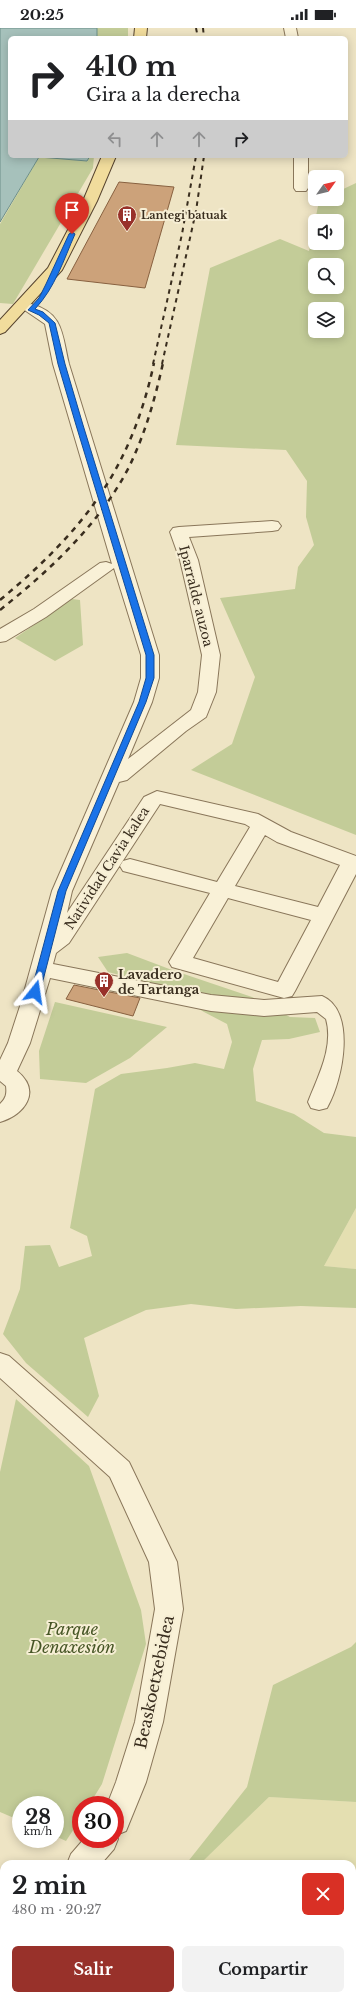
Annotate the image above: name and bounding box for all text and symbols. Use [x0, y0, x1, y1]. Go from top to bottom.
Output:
text: 20:25 [20, 5, 64, 24]
text: 410 m [86, 49, 176, 84]
icon: right [20, 52, 72, 104]
text: Gira a la derecha [86, 84, 240, 106]
icon: left [104, 128, 126, 150]
icon: ahead [146, 128, 168, 150]
icon: ahead [188, 128, 210, 150]
icon: right [230, 128, 252, 150]
north arrow [308, 170, 344, 206]
map controls [308, 170, 344, 338]
pin [55, 193, 89, 234]
icon: arrive [61, 199, 83, 221]
building icon: Lantegi batuak [116, 204, 138, 232]
place label: Lantegi batuak [141, 208, 228, 222]
button: sound [308, 214, 344, 250]
button: search [308, 258, 344, 294]
button: layers [308, 302, 344, 338]
street label: Iparralde auzoa [175, 544, 217, 649]
street label: Natividad Cavia kalea [61, 803, 154, 933]
place label: Lavadero de Tartanga [118, 966, 200, 998]
building icon: Lavadero de Tartanga [93, 970, 115, 998]
position arrow [14, 971, 56, 1013]
street label: Beaskoetxebidea [130, 1613, 178, 1751]
park label: Parque Denaxesión [28, 1619, 115, 1657]
speed limit sign: 30 [72, 1796, 124, 1848]
text: 28 [25, 1805, 51, 1829]
text: km/h [24, 1825, 52, 1838]
text: 2 min [12, 1871, 87, 1900]
button: close [302, 1873, 344, 1915]
text: 480 m · 20:27 [12, 1901, 101, 1918]
button: Salir [12, 1946, 174, 1992]
button: Compartir [182, 1946, 344, 1992]

